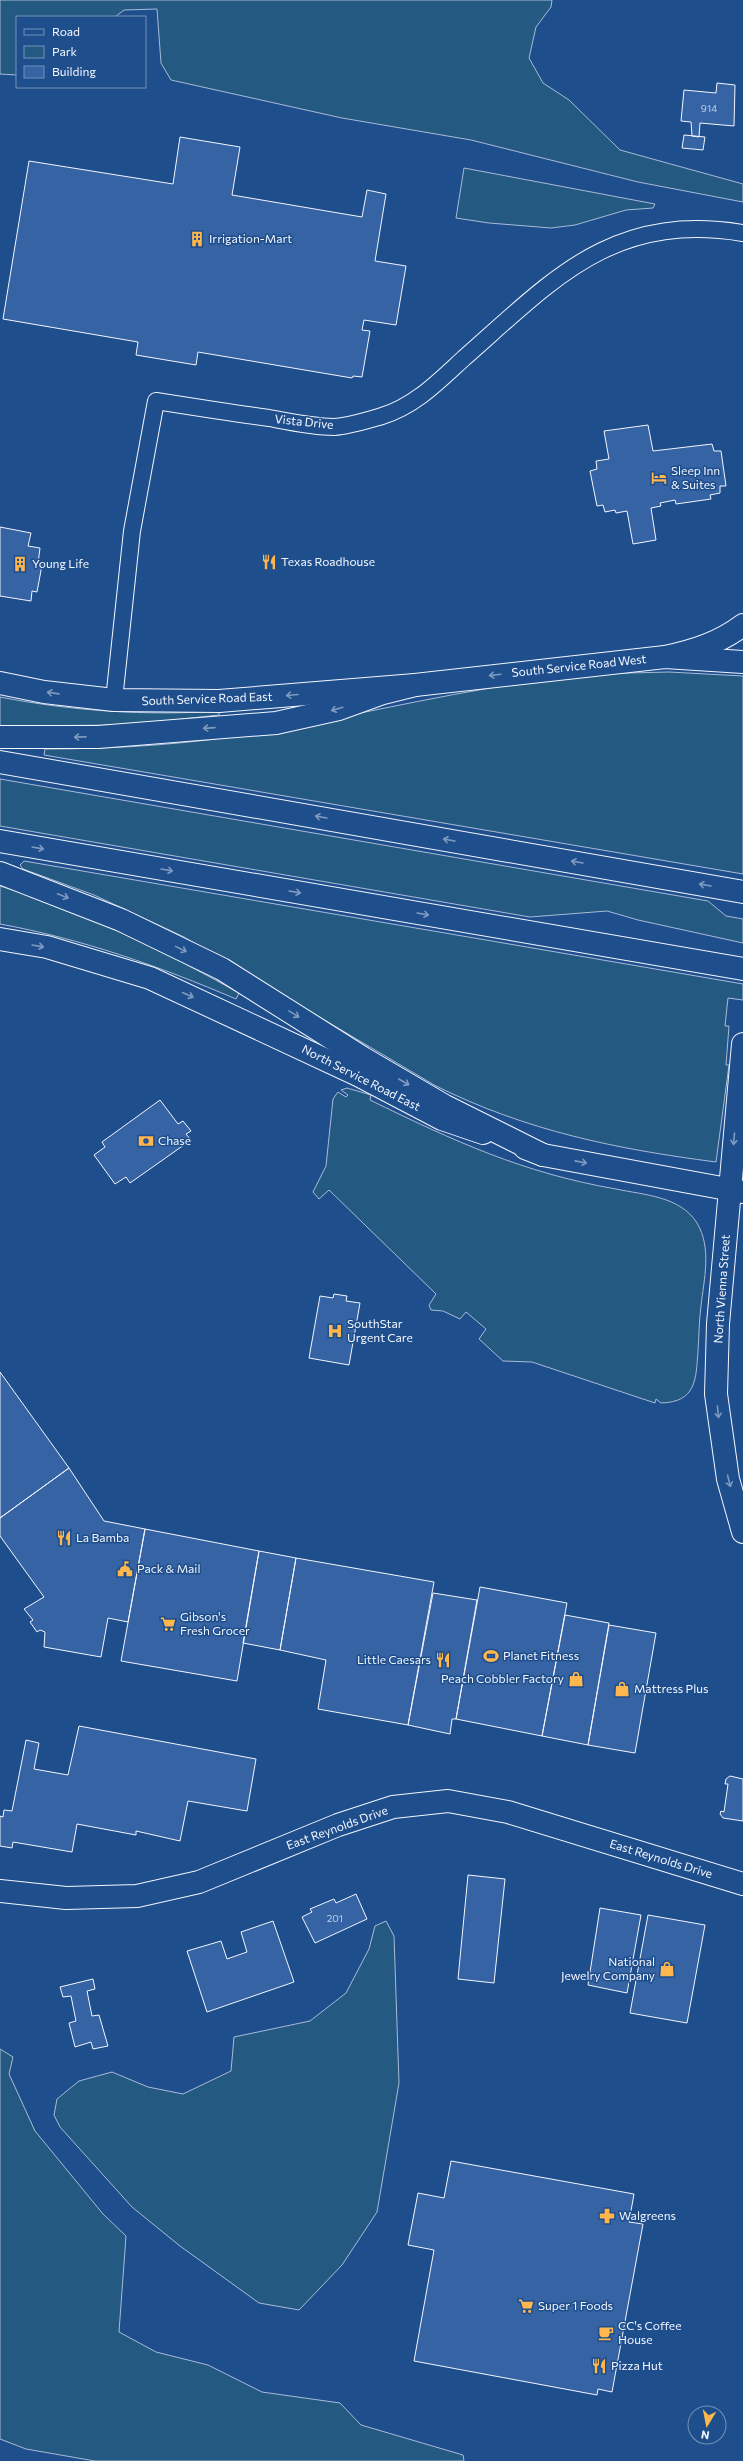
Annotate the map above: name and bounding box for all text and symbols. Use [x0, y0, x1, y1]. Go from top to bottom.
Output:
legend [16, 16, 146, 88]
text: Road [52, 24, 80, 38]
text: Park [52, 44, 78, 58]
text: Building [52, 64, 96, 78]
house number: 914 [701, 102, 717, 114]
building icon: Irrigation-Mart [188, 230, 206, 248]
place label: Irrigation-Mart [209, 231, 292, 245]
street label: Vista Drive [274, 411, 334, 431]
place label: Sleep Inn & Suites [671, 463, 720, 491]
hotel icon: Sleep Inn & Suites [650, 469, 668, 487]
restaurant icon: Texas Roadhouse [260, 553, 278, 571]
place label: Texas Roadhouse [281, 554, 375, 568]
building icon: Young Life [11, 555, 29, 573]
place label: Young Life [32, 556, 89, 570]
street label: South Service Road West [511, 651, 647, 679]
one-way arrow [489, 672, 502, 679]
one-way arrow [47, 689, 60, 697]
street label: South Service Road East [141, 689, 273, 707]
one-way arrow [286, 691, 299, 698]
one-way arrow [331, 706, 344, 713]
one-way arrow [203, 724, 216, 731]
one-way arrow [74, 733, 87, 741]
one-way arrow [314, 813, 327, 821]
one-way arrow [443, 835, 456, 843]
one-way arrow [32, 844, 45, 852]
one-way arrow [571, 857, 584, 865]
one-way arrow [160, 866, 173, 874]
one-way arrow [699, 881, 712, 889]
one-way arrow [288, 888, 301, 896]
one-way arrow [56, 893, 68, 901]
one-way arrow [416, 910, 429, 918]
one-way arrow [32, 942, 45, 950]
one-way arrow [175, 946, 187, 953]
one-way arrow [182, 991, 194, 999]
one-way arrow [288, 1011, 300, 1019]
street label: North Service Road East [300, 1041, 423, 1113]
one-way arrow [398, 1079, 410, 1087]
bank icon: Chase [137, 1132, 155, 1150]
one-way arrow [731, 1132, 738, 1145]
place label: Chase [158, 1133, 191, 1147]
one-way arrow [575, 1158, 588, 1166]
street label: North Vienna Street [710, 1234, 732, 1344]
place label: SouthStar Urgent Care [347, 1316, 413, 1344]
hospital icon: SouthStar Urgent Care [326, 1322, 344, 1340]
one-way arrow [714, 1405, 721, 1418]
one-way arrow [725, 1475, 733, 1488]
restaurant icon: La Bamba [55, 1529, 73, 1547]
place label: La Bamba [76, 1530, 129, 1544]
public building icon: Pack & Mail [116, 1560, 134, 1578]
place label: Pack & Mail [137, 1561, 200, 1575]
place label: Gibson's Fresh Grocer [180, 1609, 250, 1637]
supermarket icon: Gibson's Fresh Grocer [159, 1615, 177, 1633]
sports icon: Planet Fitness [482, 1647, 500, 1665]
place label: Planet Fitness [503, 1648, 579, 1662]
restaurant icon: Little Caesars [434, 1651, 452, 1669]
place label: Little Caesars [357, 1652, 431, 1666]
shop icon: Peach Cobbler Factory [567, 1670, 585, 1688]
place label: Peach Cobbler Factory [441, 1671, 564, 1685]
shop icon: Mattress Plus [613, 1680, 631, 1698]
place label: Mattress Plus [634, 1681, 708, 1695]
street label: East Reynolds Drive [284, 1802, 389, 1852]
street label: East Reynolds Drive [608, 1836, 714, 1880]
house number: 201 [327, 1912, 343, 1924]
place label: National Jewelry Company [561, 1954, 655, 1983]
shop icon: National Jewelry Company [658, 1960, 676, 1978]
pharmacy icon: Walgreens [598, 2207, 616, 2225]
place label: Walgreens [619, 2208, 676, 2222]
supermarket icon: Super 1 Foods [517, 2297, 535, 2315]
place label: Super 1 Foods [538, 2298, 613, 2312]
place label: CC's Coffee House [618, 2318, 682, 2346]
cafe icon: CC's Coffee House [597, 2324, 615, 2342]
restaurant icon: Pizza Hut [590, 2357, 608, 2375]
place label: Pizza Hut [611, 2358, 663, 2372]
north arrow [687, 2405, 727, 2445]
text: N [700, 2428, 710, 2442]

